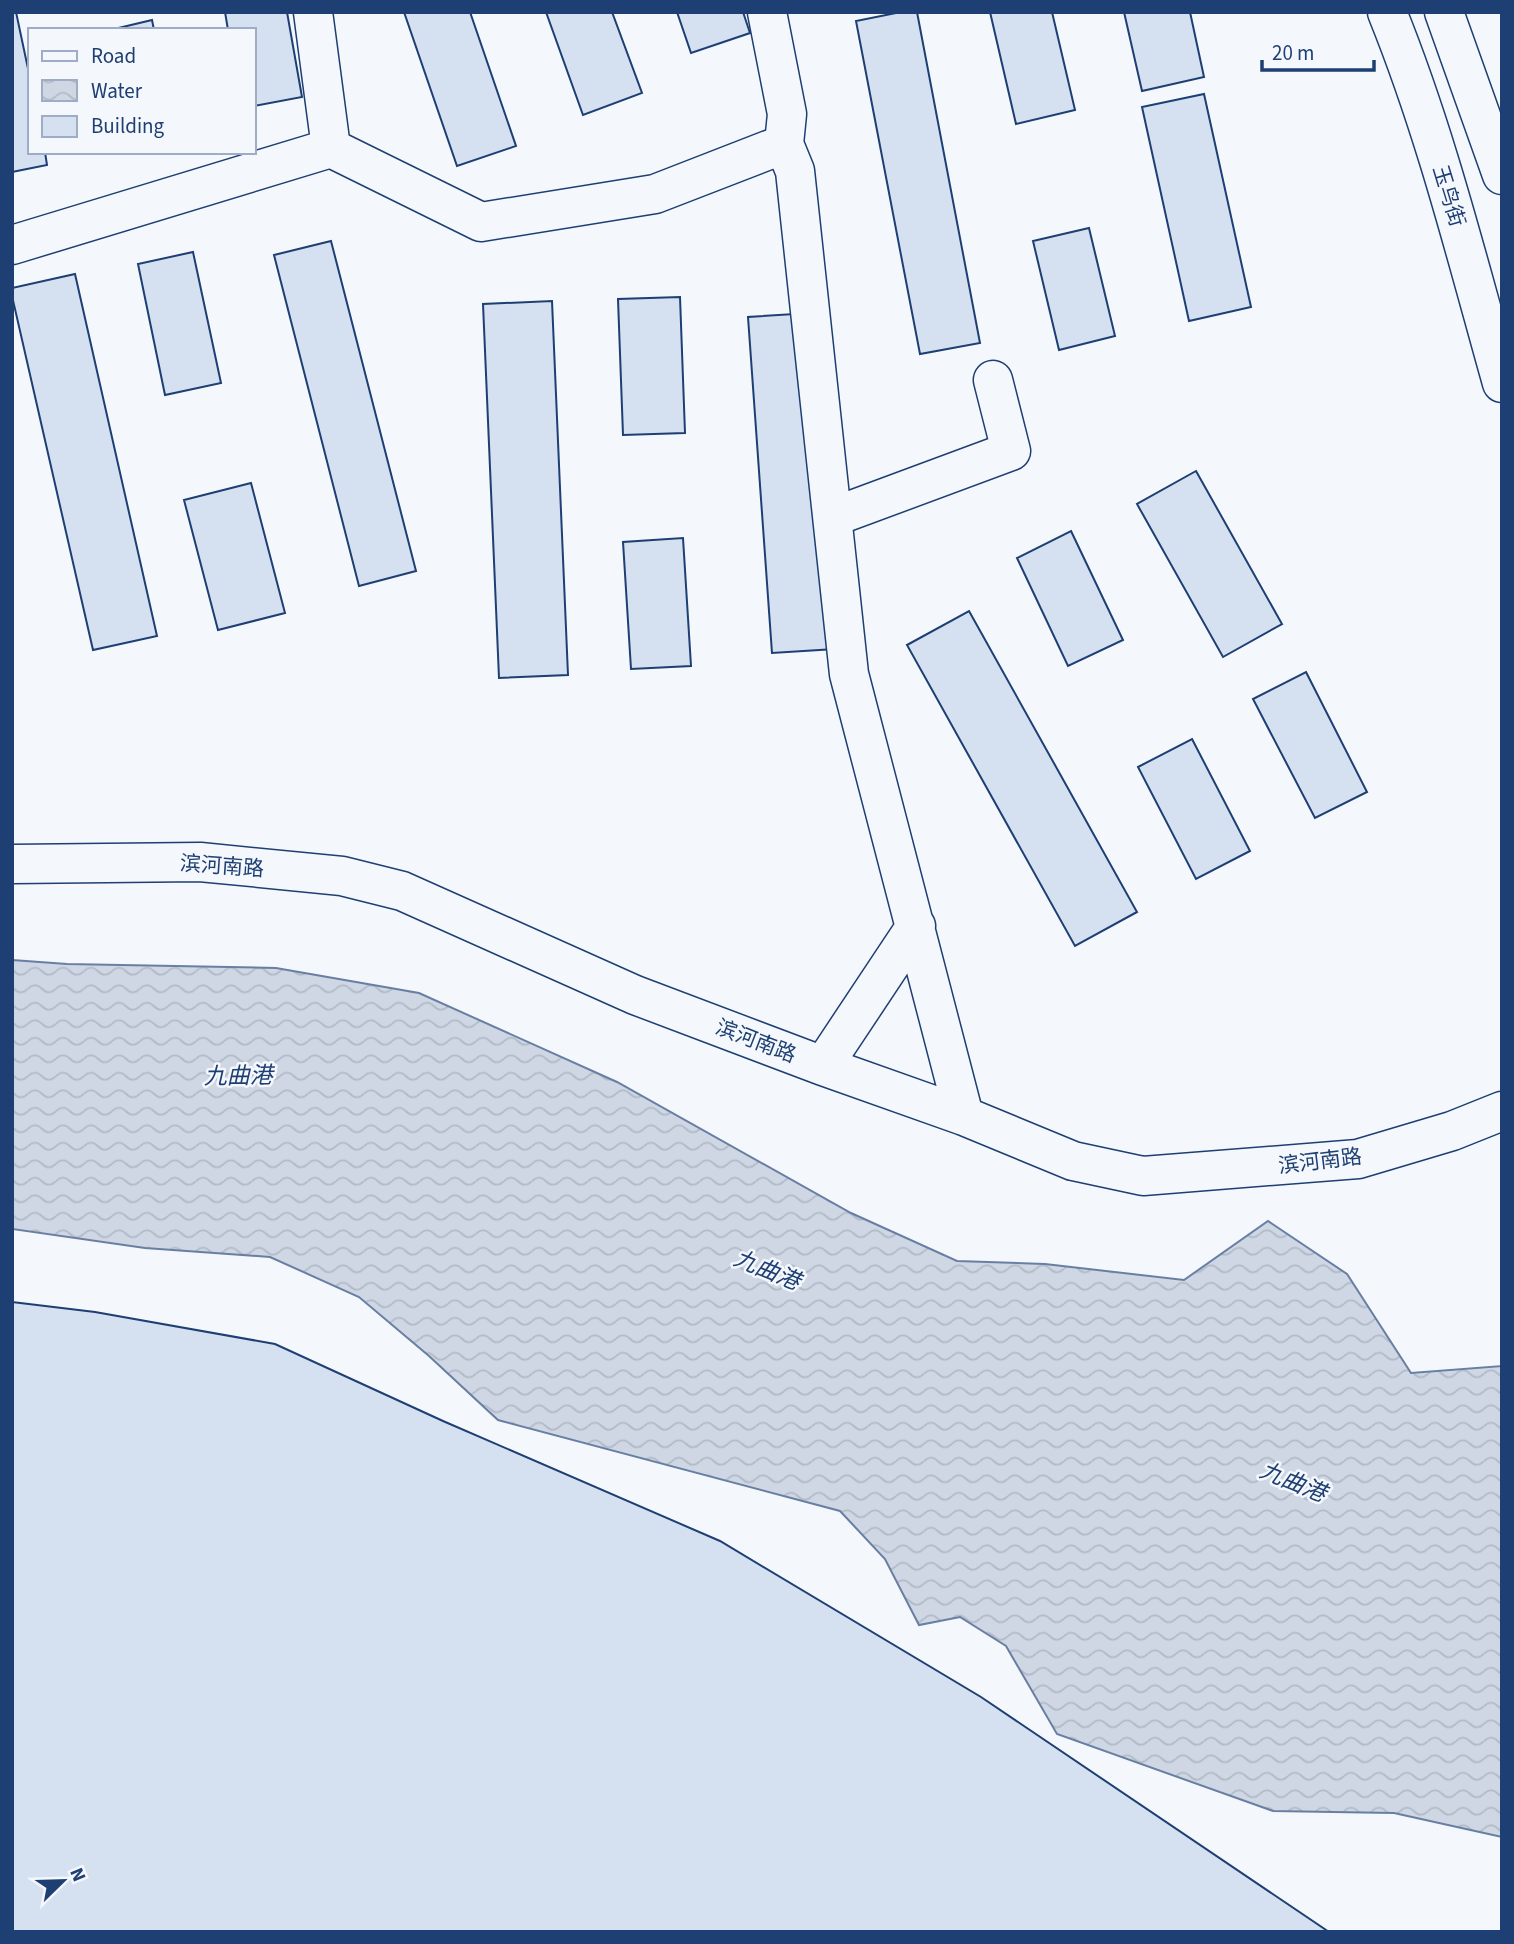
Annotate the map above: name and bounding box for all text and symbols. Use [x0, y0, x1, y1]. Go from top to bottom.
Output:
legend [28, 28, 256, 154]
scale bar [1262, 28, 1374, 72]
text: 20 m [1272, 38, 1314, 68]
text: Road [91, 41, 136, 71]
text: Water [91, 76, 143, 106]
text: Building [91, 111, 165, 141]
street label: 玉鸟街 [1425, 161, 1473, 231]
street label: 滨河南路 [179, 848, 265, 884]
street label: 滨河南路 [711, 1012, 801, 1070]
water label: 九曲港 [203, 1059, 276, 1093]
street label: 滨河南路 [1276, 1141, 1364, 1181]
water label: 九曲港 [729, 1242, 808, 1299]
water label: 九曲港 [1255, 1454, 1334, 1511]
north arrow [28, 1846, 98, 1916]
text: N [62, 1864, 92, 1886]

